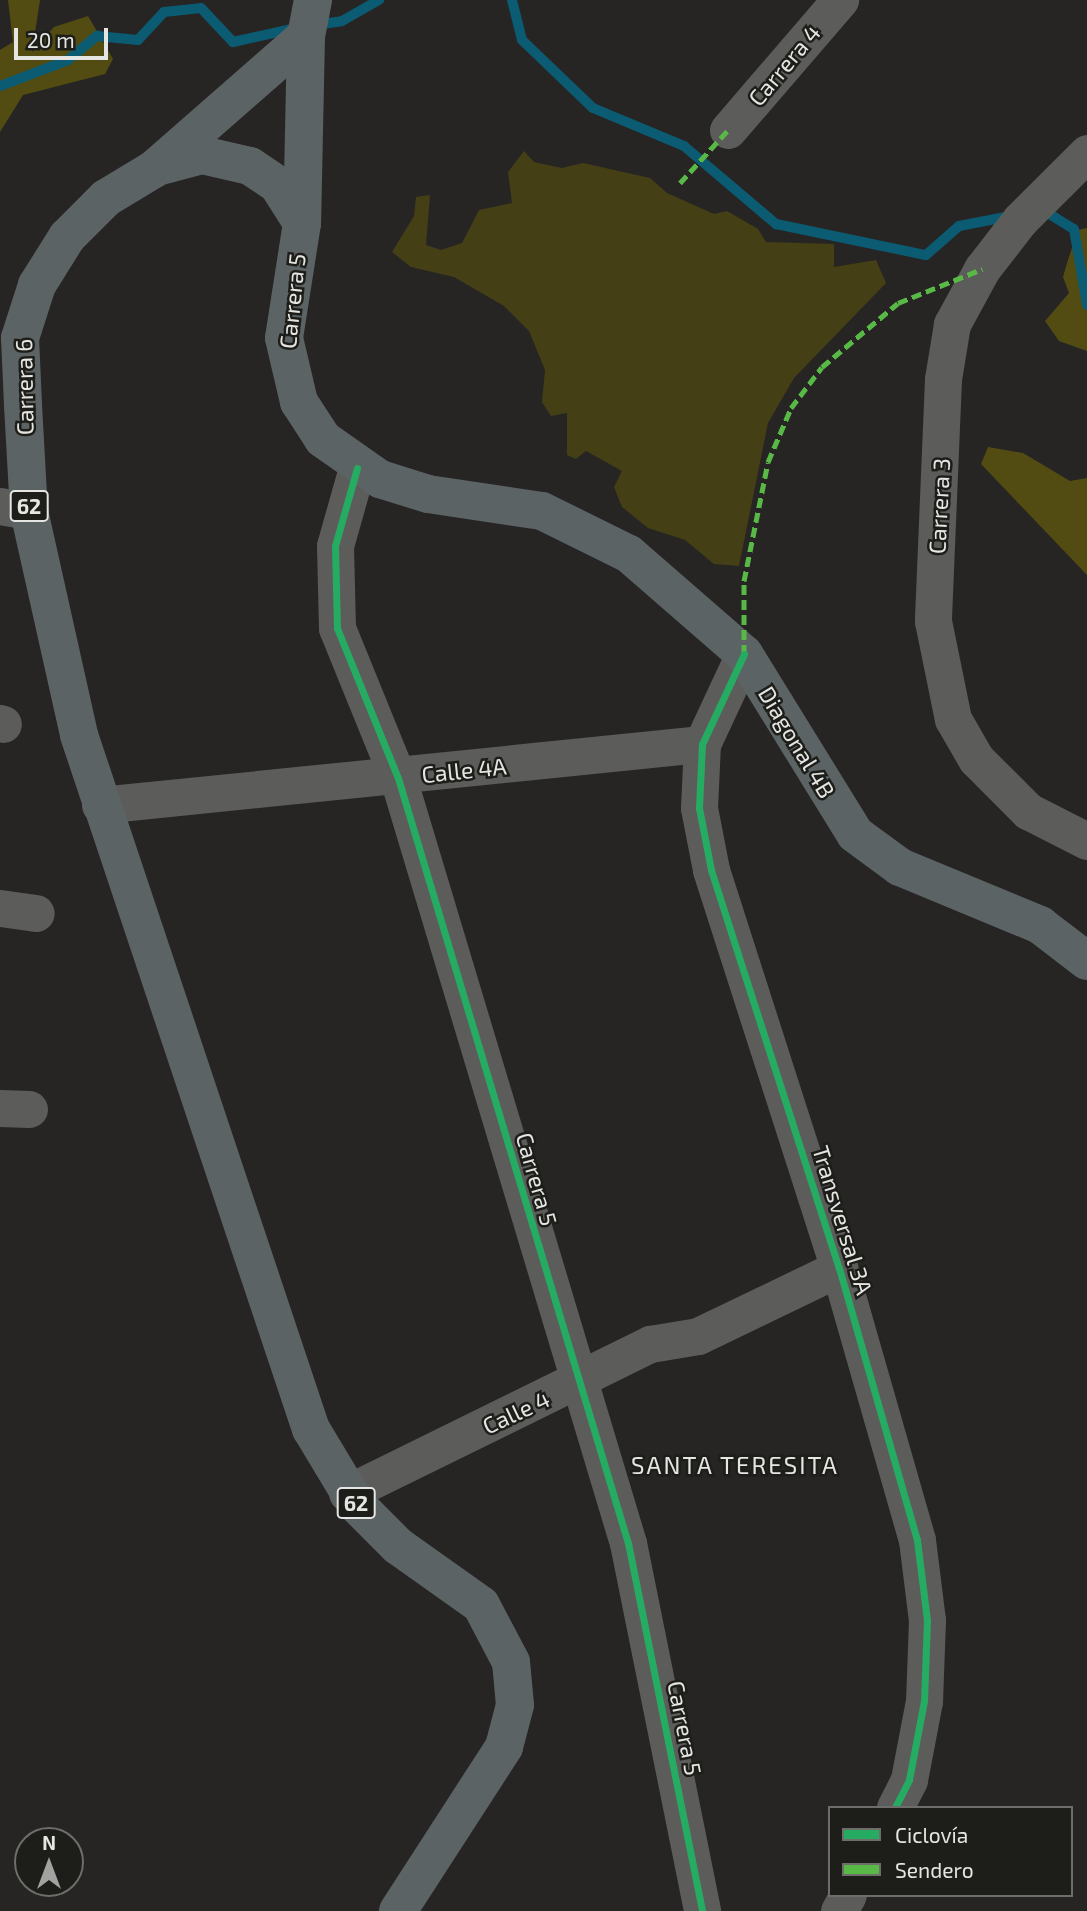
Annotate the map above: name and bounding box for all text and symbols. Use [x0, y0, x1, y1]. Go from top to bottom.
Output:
scale bar [18, 14, 112, 58]
street label: Carrera 4 [742, 19, 826, 111]
text: 20 m [27, 27, 75, 52]
street label: Carrera 5 [273, 252, 311, 350]
street label: Carrera 6 [9, 339, 39, 435]
street label: Carrera 3 [923, 457, 955, 555]
road number: 62 [8, 489, 50, 524]
street label: Diagonal 4B [753, 681, 841, 803]
street label: Calle 4A [420, 752, 508, 788]
street label: Carrera 5 [511, 1129, 563, 1229]
street label: Transversal 3A [807, 1142, 879, 1298]
street label: Calle 4 [478, 1384, 554, 1440]
district label: SANTA TERESITA [632, 1451, 838, 1479]
road number: 62 [335, 1486, 377, 1520]
street label: Carrera 5 [662, 1678, 708, 1778]
legend [828, 1806, 1073, 1897]
text: Ciclovía [895, 1822, 968, 1847]
north arrow [14, 1827, 84, 1897]
text: N [42, 1831, 56, 1854]
text: Sendero [895, 1857, 974, 1882]

